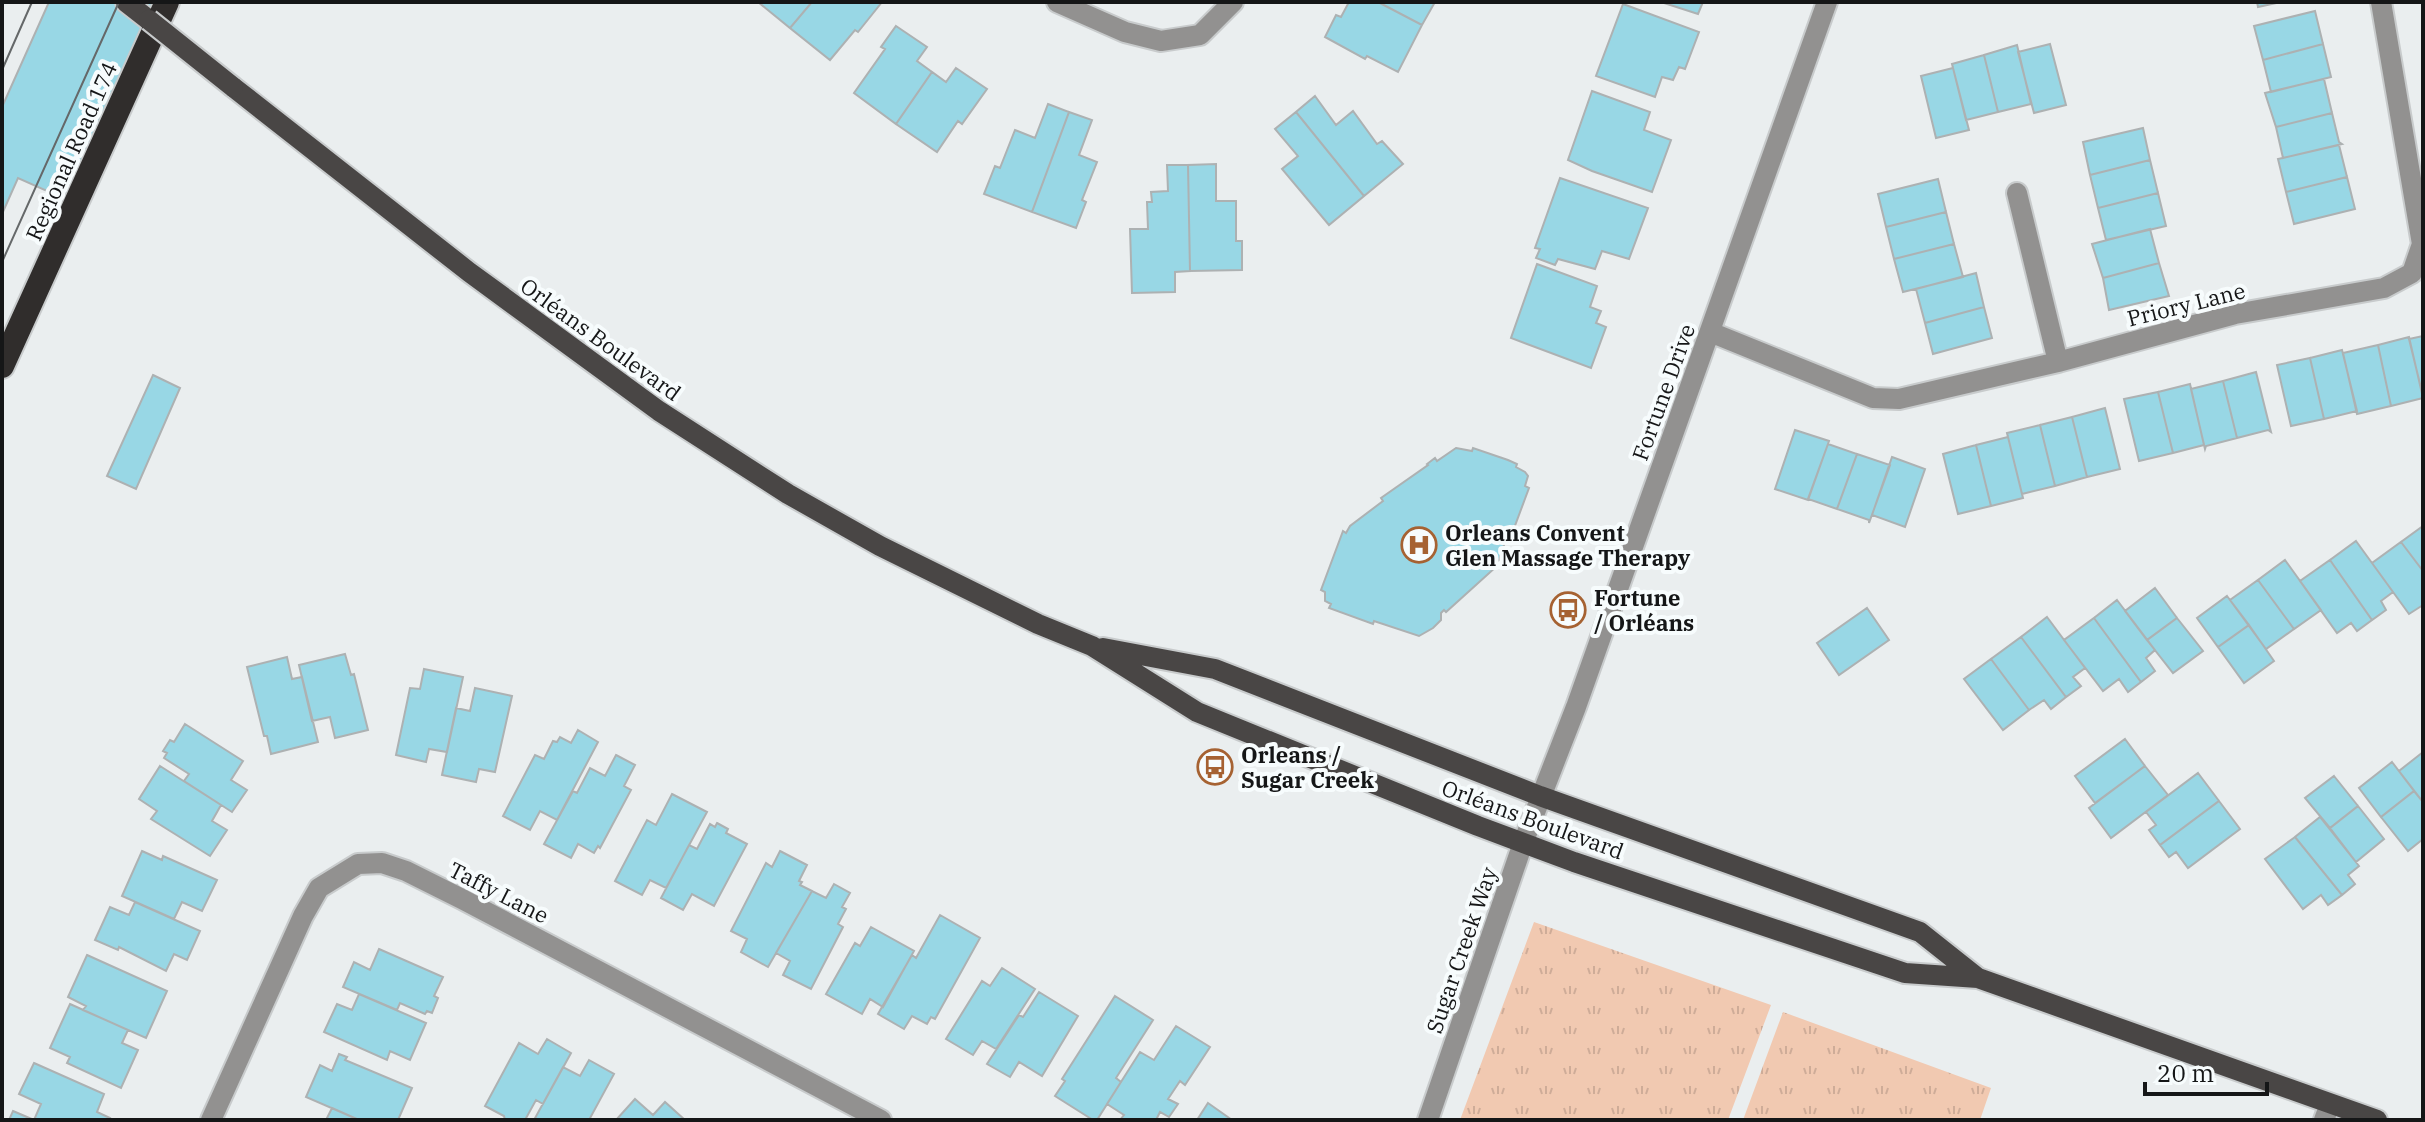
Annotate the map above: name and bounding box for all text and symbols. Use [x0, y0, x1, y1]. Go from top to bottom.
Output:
street label: Regional Road 174 [19, 57, 123, 245]
street label: Orléans Boulevard [515, 271, 687, 407]
street label: Priory Lane [2124, 275, 2248, 333]
street label: Fortune Drive [1625, 320, 1701, 464]
place label: Orleans Convent Glen Massage Therapy [1445, 518, 1691, 572]
hospital icon: Orleans Convent Glen Massage Therapy [1400, 526, 1438, 564]
place label: Fortune / Orléans [1594, 583, 1694, 637]
bus stop icon: Fortune / Orléans [1549, 591, 1587, 629]
place label: Orleans / Sugar Creek [1241, 740, 1374, 794]
bus stop icon: Orleans / Sugar Creek [1196, 748, 1234, 786]
street label: Orléans Boulevard [1438, 773, 1628, 865]
street label: Taffy Lane [444, 854, 554, 930]
street label: Sugar Creek Way [1419, 863, 1503, 1037]
scale bar [2145, 1046, 2267, 1096]
text: 20 m [2157, 1057, 2214, 1089]

